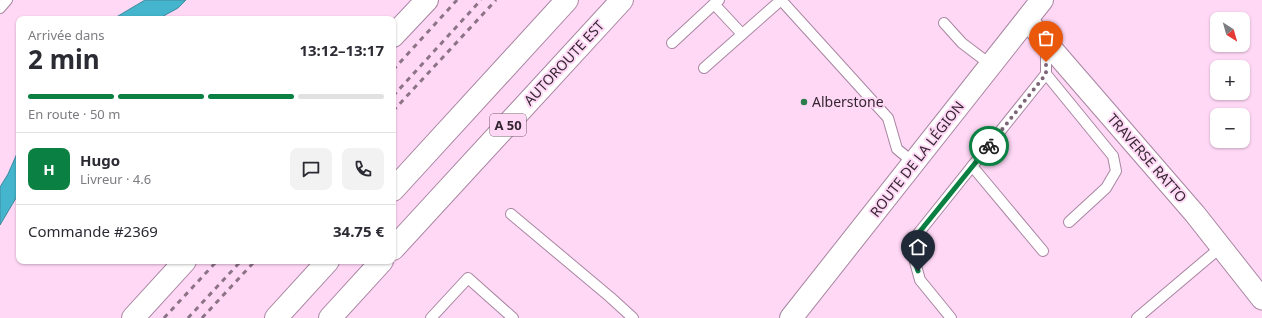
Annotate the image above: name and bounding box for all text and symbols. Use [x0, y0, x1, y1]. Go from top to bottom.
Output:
north arrow [1210, 12, 1250, 52]
map controls [1210, 12, 1250, 148]
street label: AUTOROUTE EST [519, 16, 608, 109]
pin [1029, 21, 1063, 62]
text: Arrivée dans [28, 26, 105, 44]
icon: bag [1035, 27, 1057, 49]
text: 13:12–13:17 [299, 40, 384, 60]
text: 2 min [28, 41, 100, 77]
button: + [1210, 60, 1250, 100]
place label: Alberstone [812, 92, 884, 111]
marker: Alberstone [799, 97, 809, 107]
street label: ROUTE DE LA LÉGION [865, 97, 968, 221]
text: En route · 50 m [28, 105, 120, 123]
button: − [1210, 108, 1250, 148]
street label: TRAVERSE RATTO [1103, 109, 1191, 206]
road number: A 50 [490, 114, 526, 136]
courier [969, 126, 1009, 166]
icon: bike [978, 135, 1000, 157]
button: chat [290, 148, 332, 190]
button: phone [342, 148, 384, 190]
text: Hugo [80, 150, 120, 170]
text: H [43, 159, 55, 179]
text: Livreur · 4.6 [80, 170, 151, 188]
text: Commande #2369 [28, 221, 158, 241]
text: 34.75 € [333, 221, 384, 241]
pin [901, 230, 935, 271]
icon: home [907, 236, 929, 258]

